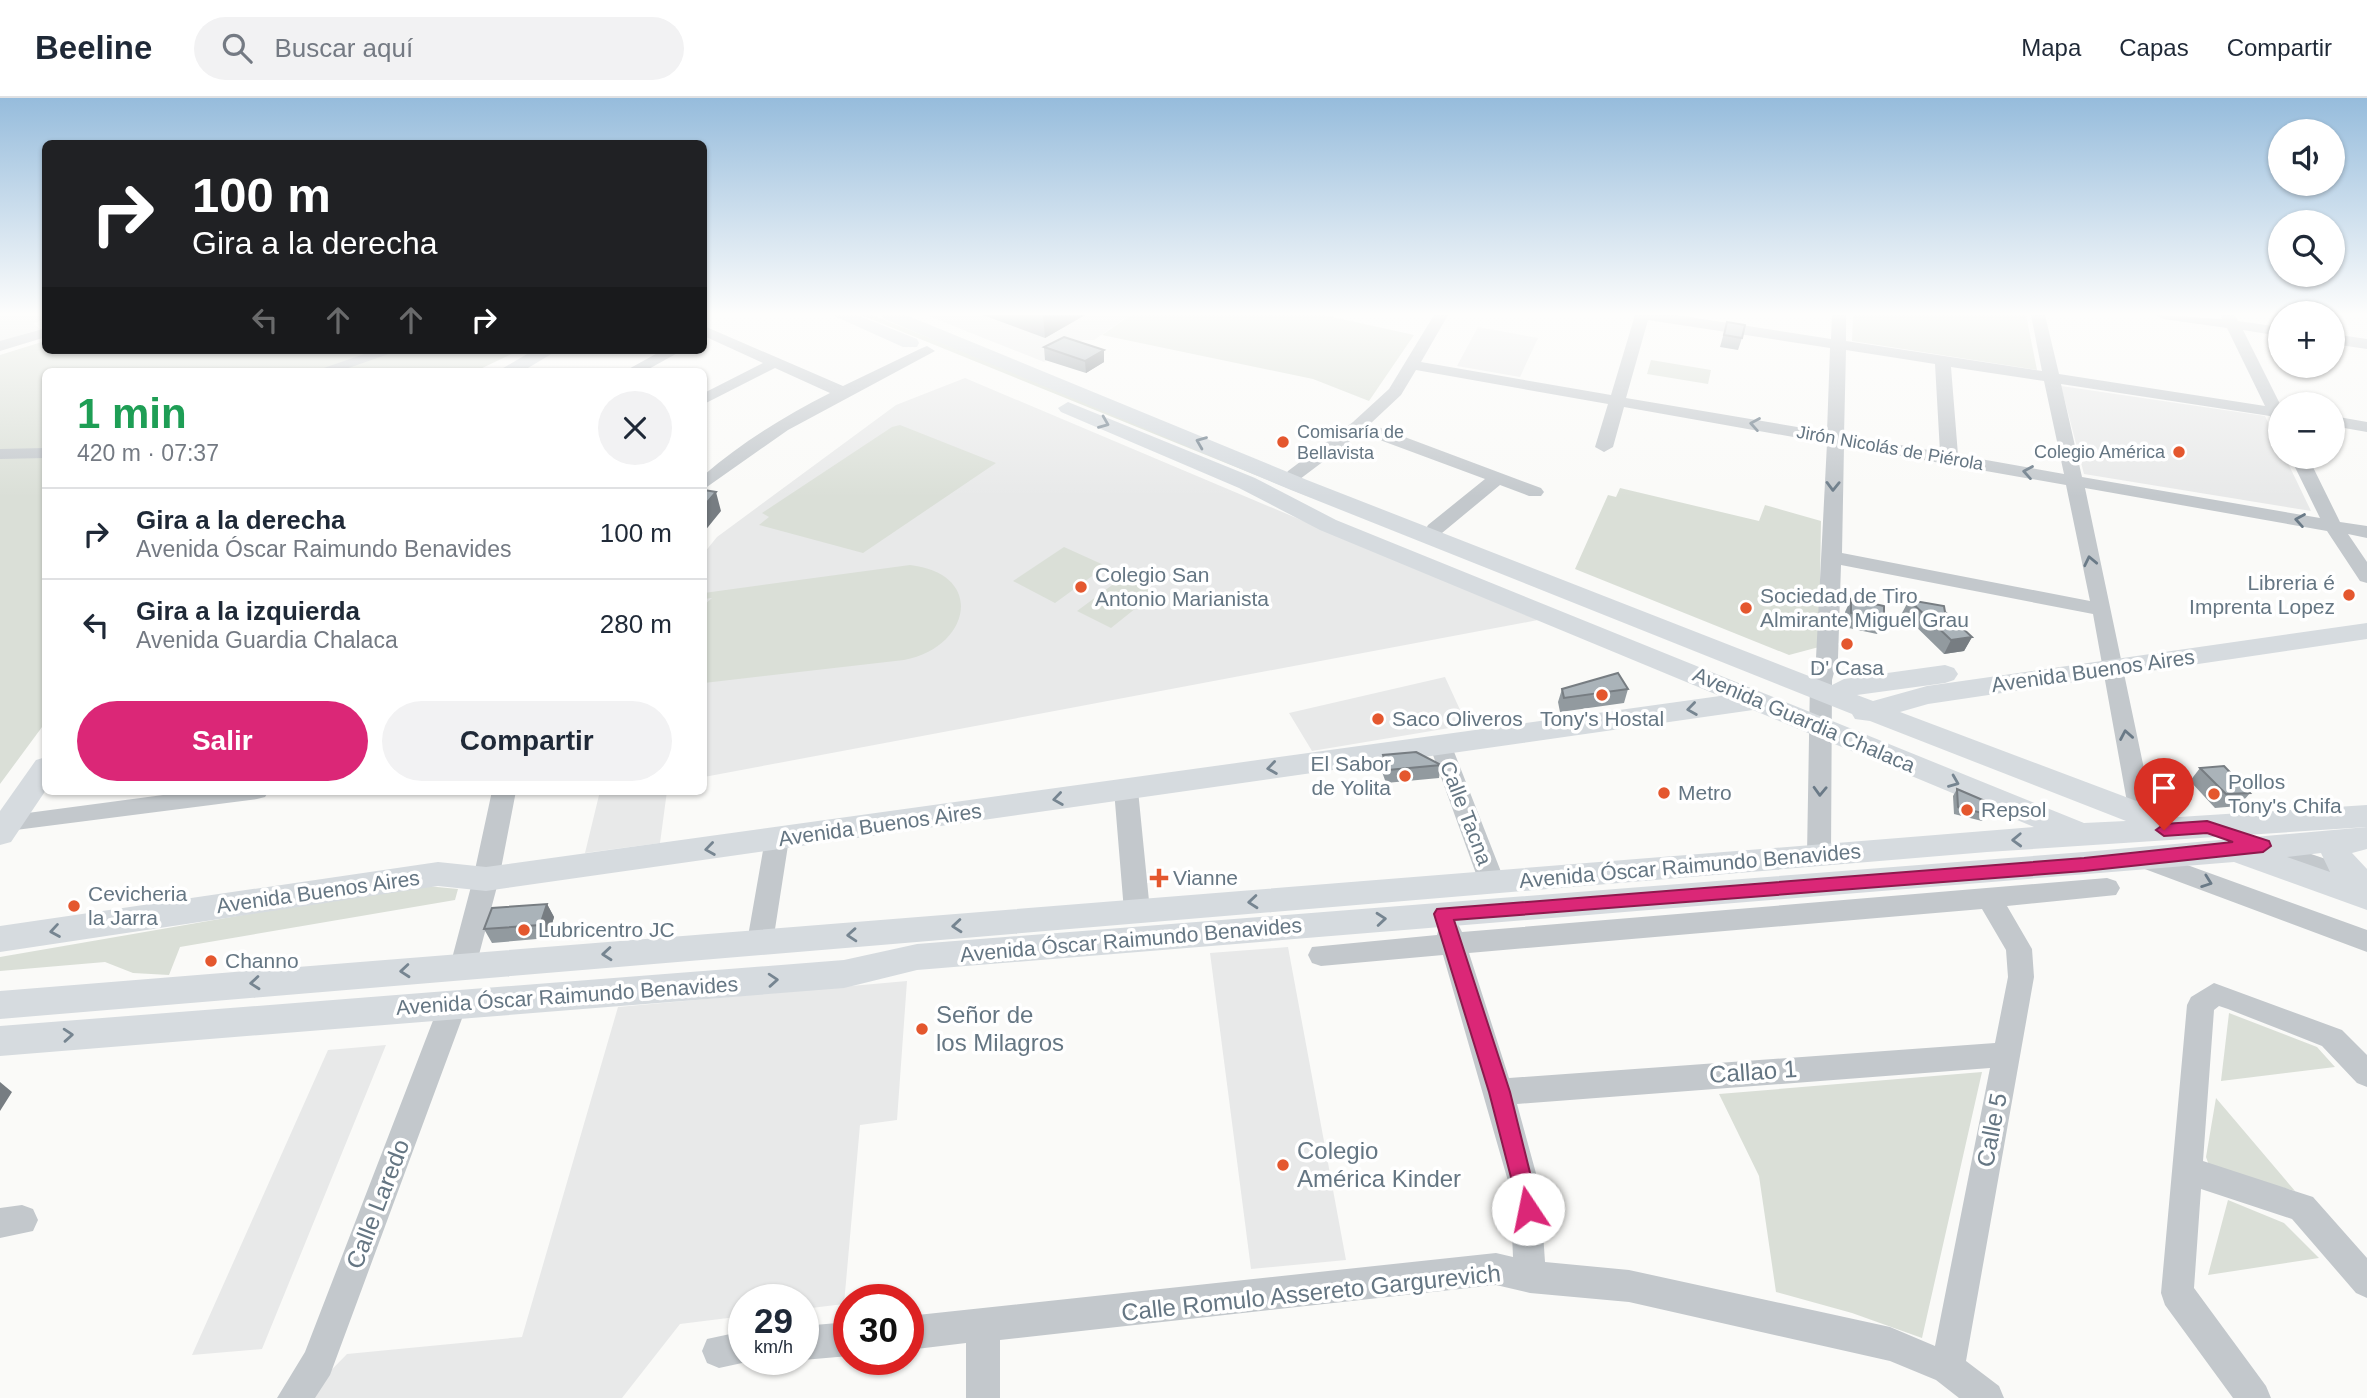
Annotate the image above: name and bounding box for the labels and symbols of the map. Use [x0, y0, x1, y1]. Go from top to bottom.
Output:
one-way arrow [1097, 415, 1109, 429]
one-way arrow [1749, 417, 1761, 432]
place label: Comisaría de Bellavista [1297, 422, 1404, 463]
street label: Jirón Nicolás de Piérola [1795, 422, 1986, 474]
marker: Comisaría de Bellavista [1275, 434, 1291, 450]
one-way arrow [1196, 437, 1208, 451]
place label: Colegio América [2034, 442, 2166, 462]
marker: Colegio América [2171, 444, 2187, 460]
one-way arrow [2022, 465, 2033, 480]
one-way arrow [1825, 482, 1841, 492]
one-way arrow [2294, 513, 2306, 528]
one-way arrow [2083, 555, 2098, 567]
place label: Colegio San Antonio Marianista [1095, 563, 1269, 610]
place label: Libreria é Imprenta Lopez [2189, 571, 2335, 618]
marker: Colegio San Antonio Marianista [1073, 579, 1089, 595]
place label: Sociedad de Tiro Almirante Miguel Grau [1760, 584, 1969, 631]
marker: Libreria é Imprenta Lopez [2341, 587, 2357, 603]
marker: Sociedad de Tiro Almirante Miguel Grau [1738, 600, 1754, 616]
marker: D' Casa [1839, 636, 1855, 652]
street label: Avenida Buenos Aires [1990, 645, 2196, 696]
place label: D' Casa [1810, 656, 1884, 679]
street label: Avenida Guardia Chalaca [1690, 662, 1919, 777]
marker: Tony's Hostal [1594, 687, 1610, 703]
one-way arrow [1686, 701, 1698, 716]
place label: Saco Oliveros [1392, 707, 1523, 730]
place label: Tony's Hostal [1540, 707, 1664, 730]
marker: Saco Oliveros [1370, 711, 1386, 727]
one-way arrow [2120, 729, 2135, 741]
place label: El Sabor de Yolita [1310, 752, 1391, 799]
street label: Calle Tacna [1436, 758, 1497, 868]
pin [2134, 758, 2194, 830]
one-way arrow [1267, 760, 1278, 775]
marker: El Sabor de Yolita [1397, 768, 1413, 784]
place label: Pollos Tony's Chifa [2228, 770, 2342, 817]
one-way arrow [1947, 774, 1959, 788]
place label: Metro [1678, 781, 1732, 804]
marker: Metro [1656, 785, 1672, 801]
one-way arrow [1813, 786, 1828, 797]
marker: Pollos Tony's Chifa [2206, 786, 2222, 802]
one-way arrow [1052, 792, 1064, 807]
place label: Repsol [1981, 798, 2046, 821]
street label: Avenida Buenos Aires [777, 799, 983, 850]
marker: Repsol [1959, 802, 1975, 818]
one-way arrow [2011, 832, 2022, 847]
street label: Avenida Óscar Raimundo Benavides [1518, 839, 1862, 892]
one-way arrow [704, 841, 716, 856]
street label: Avenida Buenos Aires [215, 866, 421, 917]
place label: Vianne [1173, 866, 1238, 889]
marker: Vianne [1151, 870, 1167, 886]
one-way arrow [2200, 874, 2212, 888]
place label: Cevicheria la Jarra [88, 882, 188, 929]
one-way arrow [1247, 894, 1258, 909]
marker: Cevicheria la Jarra [66, 898, 82, 914]
one-way arrow [1376, 912, 1387, 927]
street label: Avenida Óscar Raimundo Benavides [959, 913, 1303, 966]
place label: Lubricentro JC [538, 918, 675, 941]
one-way arrow [951, 918, 962, 933]
marker: Lubricentro JC [516, 922, 532, 938]
one-way arrow [49, 923, 61, 938]
one-way arrow [846, 927, 857, 942]
one-way arrow [601, 946, 612, 961]
place label: Channo [225, 949, 299, 972]
marker: Channo [203, 953, 219, 969]
one-way arrow [400, 963, 411, 978]
street label: Avenida Óscar Raimundo Benavides [395, 972, 739, 1019]
one-way arrow [768, 973, 779, 988]
one-way arrow [250, 975, 261, 990]
place label: Señor de los Milagros [936, 1001, 1064, 1056]
marker: Señor de los Milagros [914, 1021, 930, 1037]
one-way arrow [63, 1028, 74, 1043]
street label: Callao 1 [1708, 1055, 1798, 1088]
street label: Calle 5 [1971, 1091, 2012, 1169]
street label: Calle Laredo [341, 1135, 415, 1272]
place label: Colegio América Kinder [1297, 1137, 1461, 1192]
marker: Colegio América Kinder [1275, 1157, 1291, 1173]
position arrow [1491, 1172, 1565, 1246]
street label: Calle Romulo Assereto Gargurevich [1120, 1259, 1502, 1326]
speed limit sign: 30 [833, 1284, 924, 1375]

